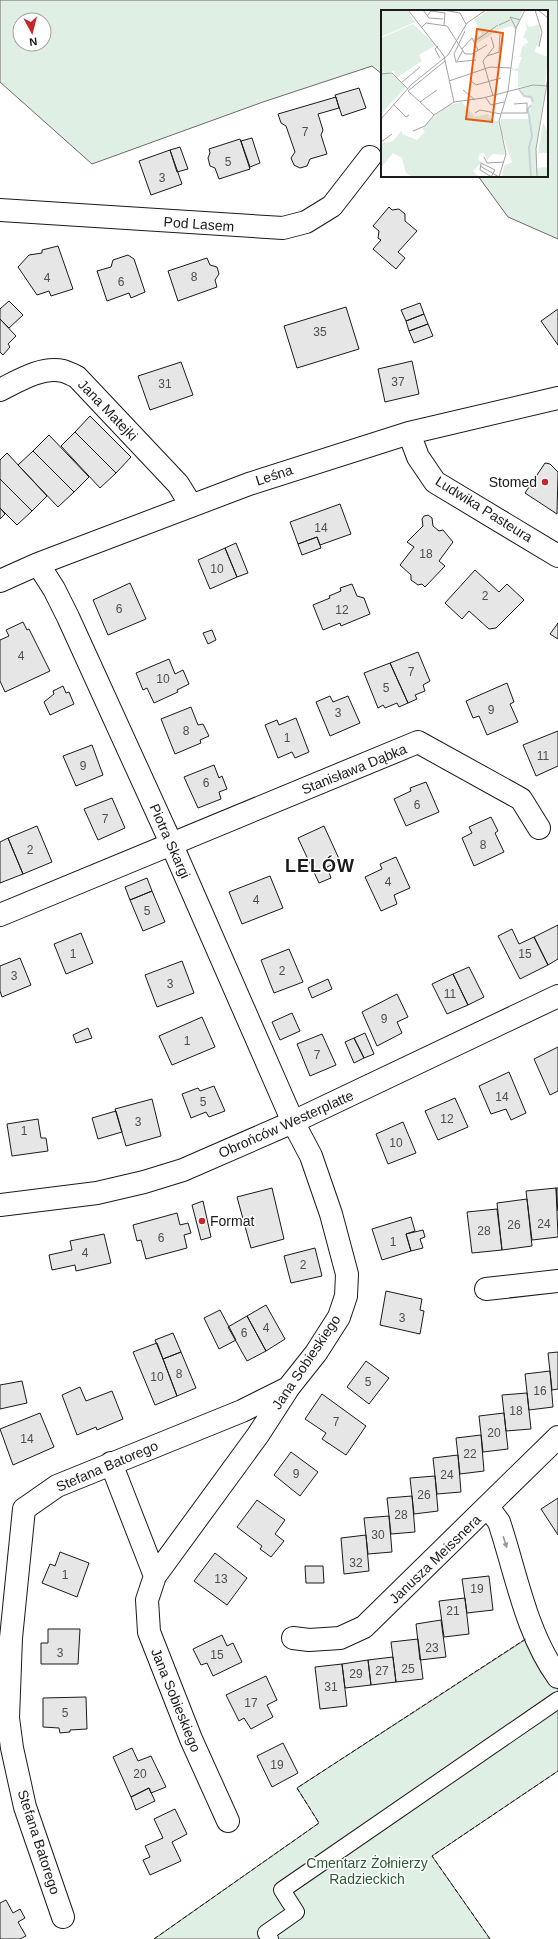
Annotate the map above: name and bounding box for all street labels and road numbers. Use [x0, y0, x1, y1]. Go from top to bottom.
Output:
street label: Pod Lasem [163, 214, 235, 234]
street label: Jana Matejki [75, 376, 141, 444]
street label: Leśna [253, 461, 295, 489]
street label: Ludwika Pasteura [433, 473, 536, 545]
street label: Stanisława Dąbka [299, 741, 409, 797]
street label: Piotra Skargi [146, 801, 194, 881]
street label: Obrońców Westerplatte [216, 1087, 356, 1161]
street label: Jana Sobieskiego [268, 1312, 344, 1412]
street label: Stefana Batorego [54, 1437, 160, 1495]
street label: Janusza Meissnera [386, 1511, 484, 1607]
street label: Jana Sobieskiego [148, 1646, 204, 1754]
street label: Stefana Batorego [15, 1788, 64, 1896]

